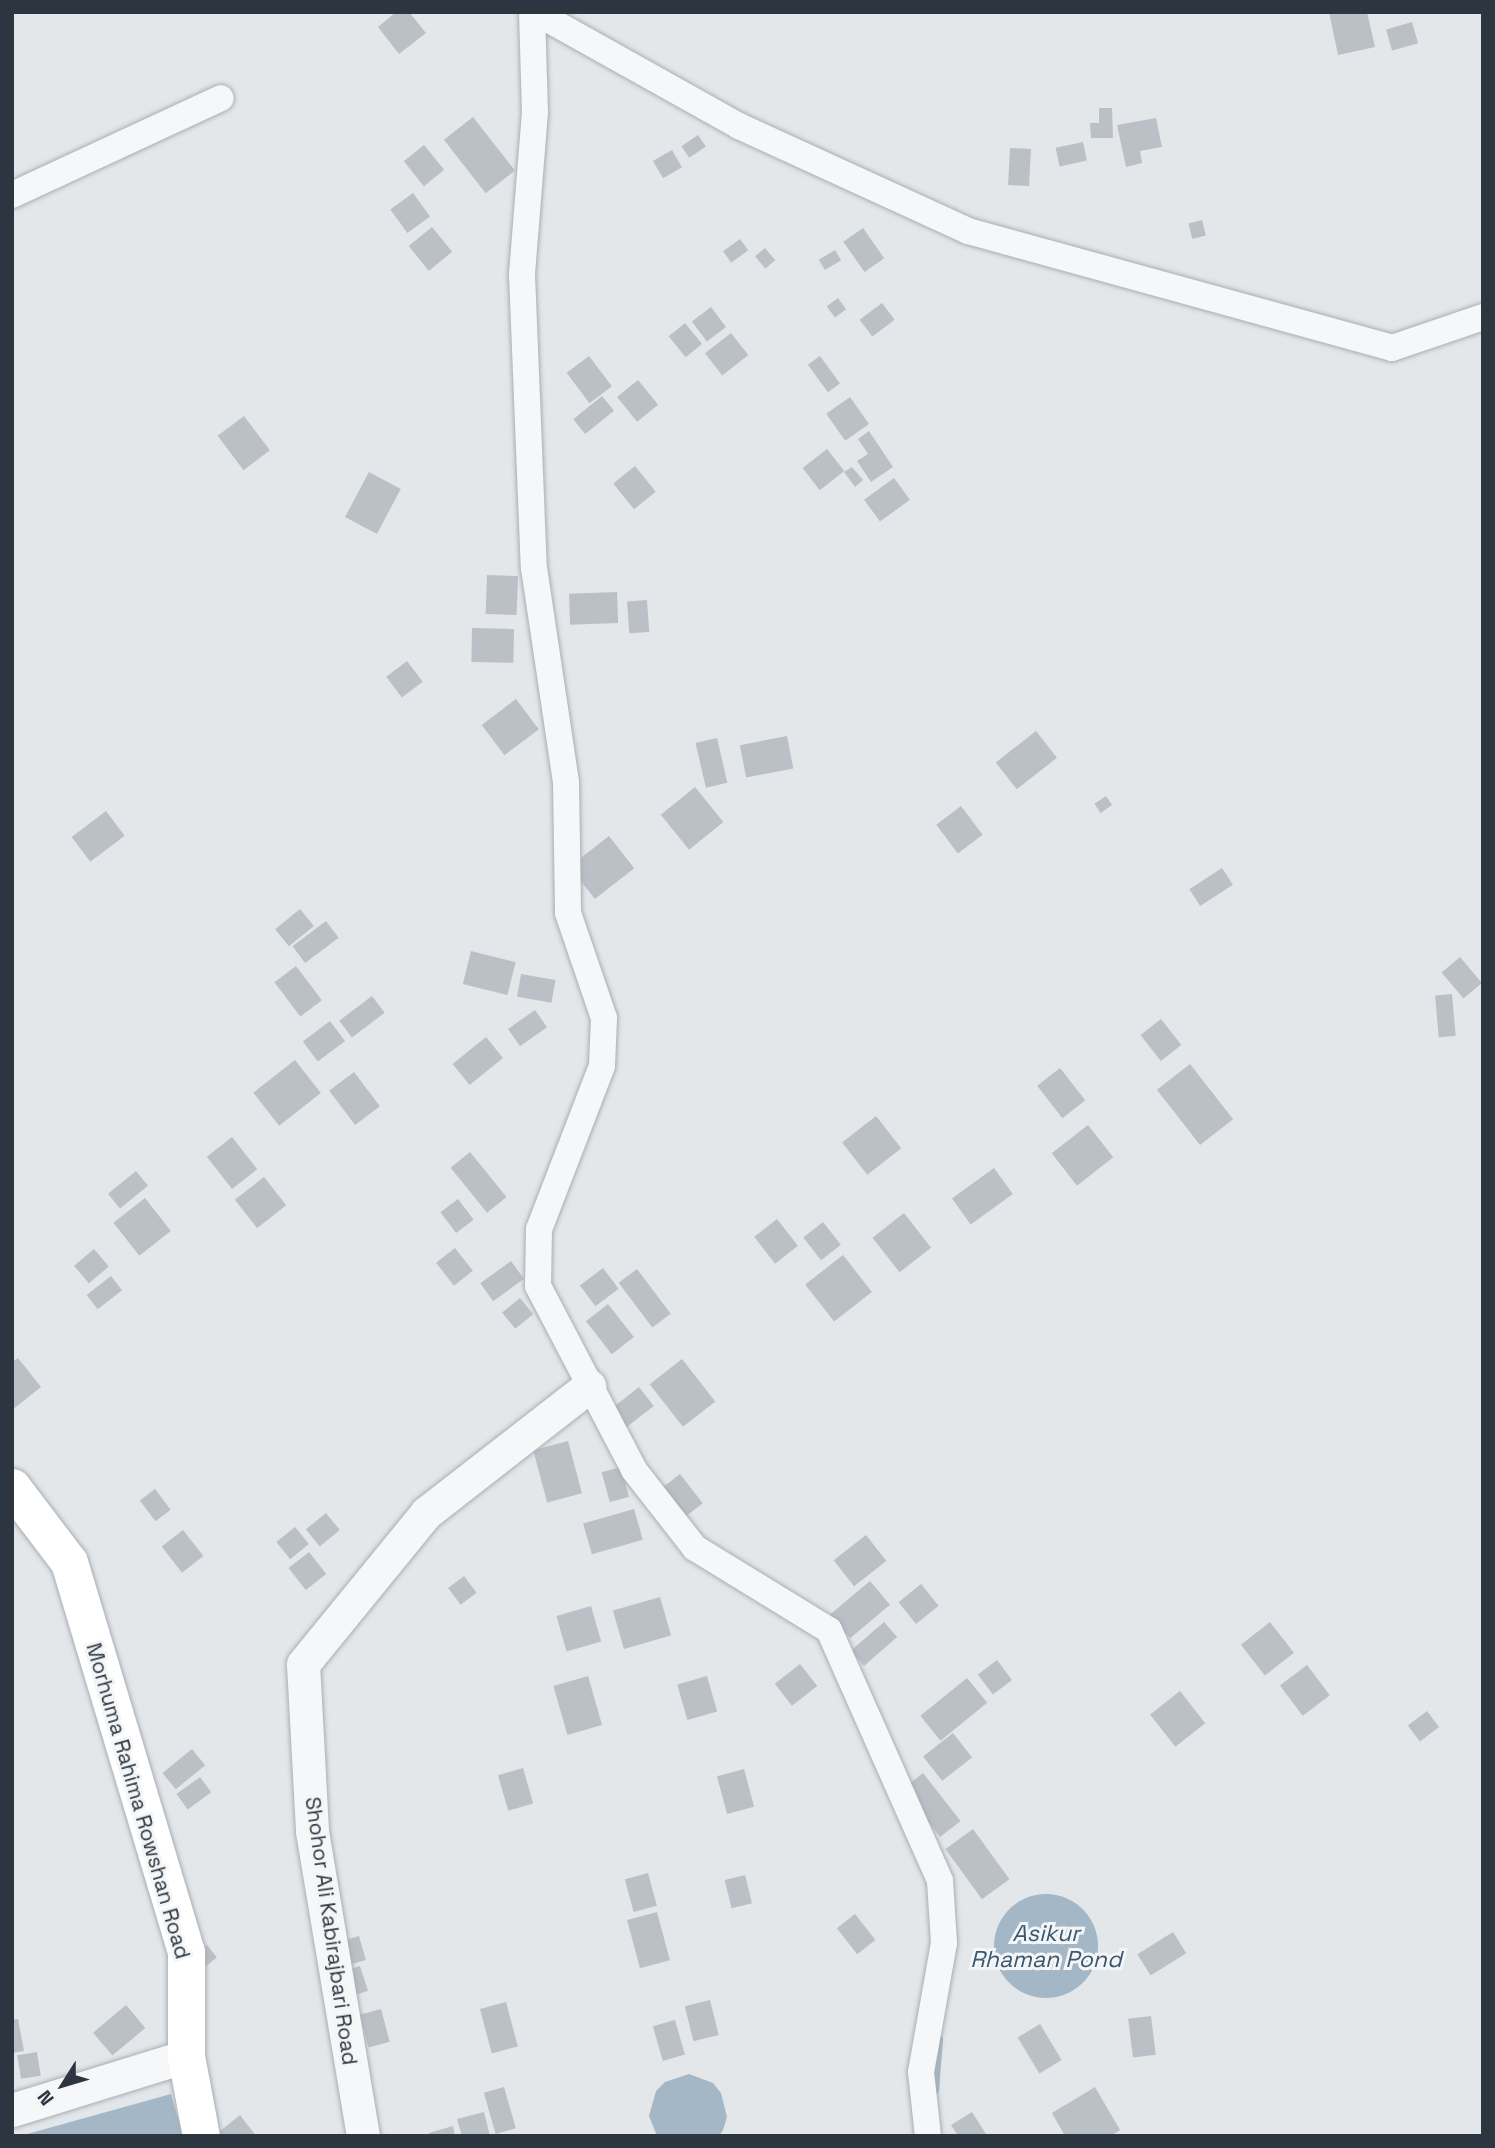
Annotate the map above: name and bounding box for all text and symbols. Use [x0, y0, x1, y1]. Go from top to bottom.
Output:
street label: Morhuma Rahima Rowshan Road [81, 1640, 195, 1962]
street label: Shohor Ali Kabirajbari Road [300, 1795, 362, 2067]
water label: Asikur Rhaman Pond [970, 1919, 1122, 1973]
north arrow [28, 2050, 98, 2120]
text: N [32, 2085, 60, 2111]

